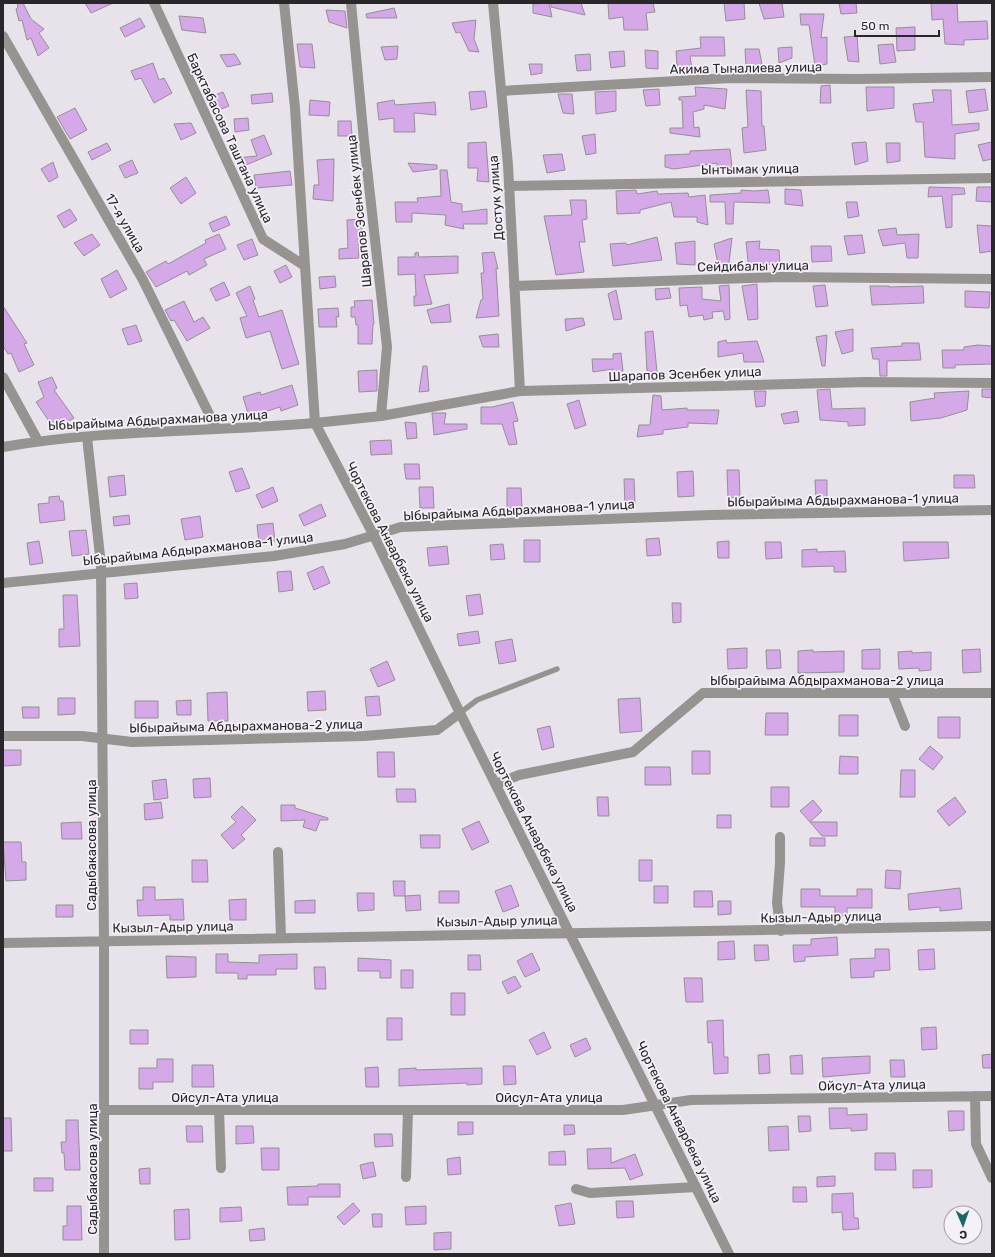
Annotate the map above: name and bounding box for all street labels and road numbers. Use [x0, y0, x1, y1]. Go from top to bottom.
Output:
street label: Барктабасова Таштана улица [184, 51, 276, 225]
street label: Акима Тыналиева улица [670, 59, 822, 77]
street label: Шарапов Эсенбек улица [344, 134, 374, 288]
street label: Достук улица [486, 155, 506, 241]
street label: Ынтымак улица [701, 161, 799, 177]
street label: 17-я улица [102, 191, 148, 255]
street label: Сейдибалы улица [697, 258, 809, 274]
street label: Шарапов Эсенбек улица [608, 364, 762, 384]
street label: Ыбырайыма Абдырахманова улица [48, 407, 268, 433]
street label: Чортекова Анварбека улица [343, 459, 437, 625]
street label: Ыбырайыма Абдырахманова-1 улица [727, 490, 959, 510]
street label: Ыбырайыма Абдырахманова-1 улица [403, 496, 635, 524]
street label: Ыбырайыма Абдырахманова-1 улица [82, 529, 314, 569]
street label: Ыбырайыма Абдырахманова-2 улица [710, 673, 944, 688]
street label: Ыбырайыма Абдырахманова-2 улица [129, 716, 363, 736]
street label: Чортекова Анварбека улица [487, 749, 581, 915]
street label: Садыбакасова улица [84, 779, 99, 911]
street label: Кызыл-Адыр улица [760, 908, 882, 926]
street label: Кызыл-Адыр улица [436, 912, 558, 930]
street label: Кызыл-Адыр улица [112, 918, 234, 936]
street label: Чортекова Анварбека улица [633, 1039, 725, 1205]
street label: Ойсул-Ата улица [818, 1077, 926, 1093]
street label: Ойсул-Ата улица [171, 1090, 279, 1105]
street label: Ойсул-Ата улица [495, 1090, 603, 1105]
street label: Садыбакасова улица [85, 1103, 100, 1235]

